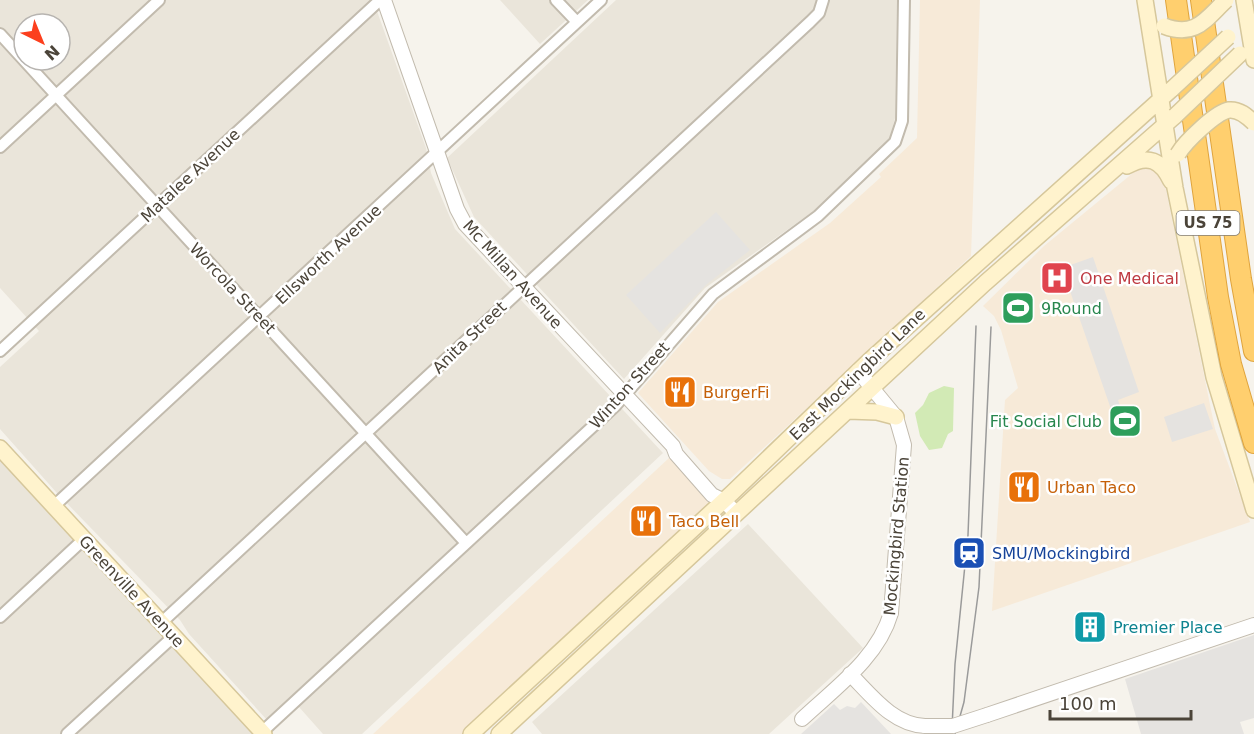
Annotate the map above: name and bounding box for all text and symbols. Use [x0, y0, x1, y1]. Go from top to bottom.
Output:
north arrow [12, 12, 72, 72]
text: N [41, 41, 63, 64]
street label: Matalee Avenue [137, 125, 244, 226]
street label: Ellsworth Avenue [271, 200, 385, 308]
road number: US 75 [1176, 211, 1240, 235]
street label: Mc Millan Avenue [459, 216, 566, 332]
street label: Worcola Street [186, 239, 280, 338]
hospital icon: One Medical [1039, 260, 1075, 296]
place label: One Medical [1080, 269, 1179, 288]
sports icon: 9Round [1000, 290, 1036, 326]
street label: Anita Street [428, 297, 510, 377]
place label: 9Round [1041, 299, 1102, 318]
street label: East Mockingbird Lane [786, 305, 929, 444]
street label: Winton Street [586, 338, 673, 433]
restaurant icon: BurgerFi [662, 374, 698, 410]
place label: BurgerFi [703, 383, 769, 402]
sports icon: Fit Social Club [1107, 403, 1143, 439]
place label: Fit Social Club [990, 412, 1102, 431]
street label: Mockingbird Station [880, 456, 913, 616]
restaurant icon: Urban Taco [1006, 469, 1042, 505]
place label: Urban Taco [1047, 478, 1136, 497]
restaurant icon: Taco Bell [628, 503, 664, 539]
place label: Taco Bell [668, 512, 739, 531]
street label: Greenville Avenue [75, 532, 188, 651]
station icon: SMU/Mockingbird [951, 535, 987, 571]
place label: SMU/Mockingbird [992, 544, 1131, 563]
building icon: Premier Place [1072, 609, 1108, 645]
place label: Premier Place [1113, 618, 1223, 637]
scale bar [1050, 683, 1191, 721]
text: 100 m [1059, 693, 1117, 714]

